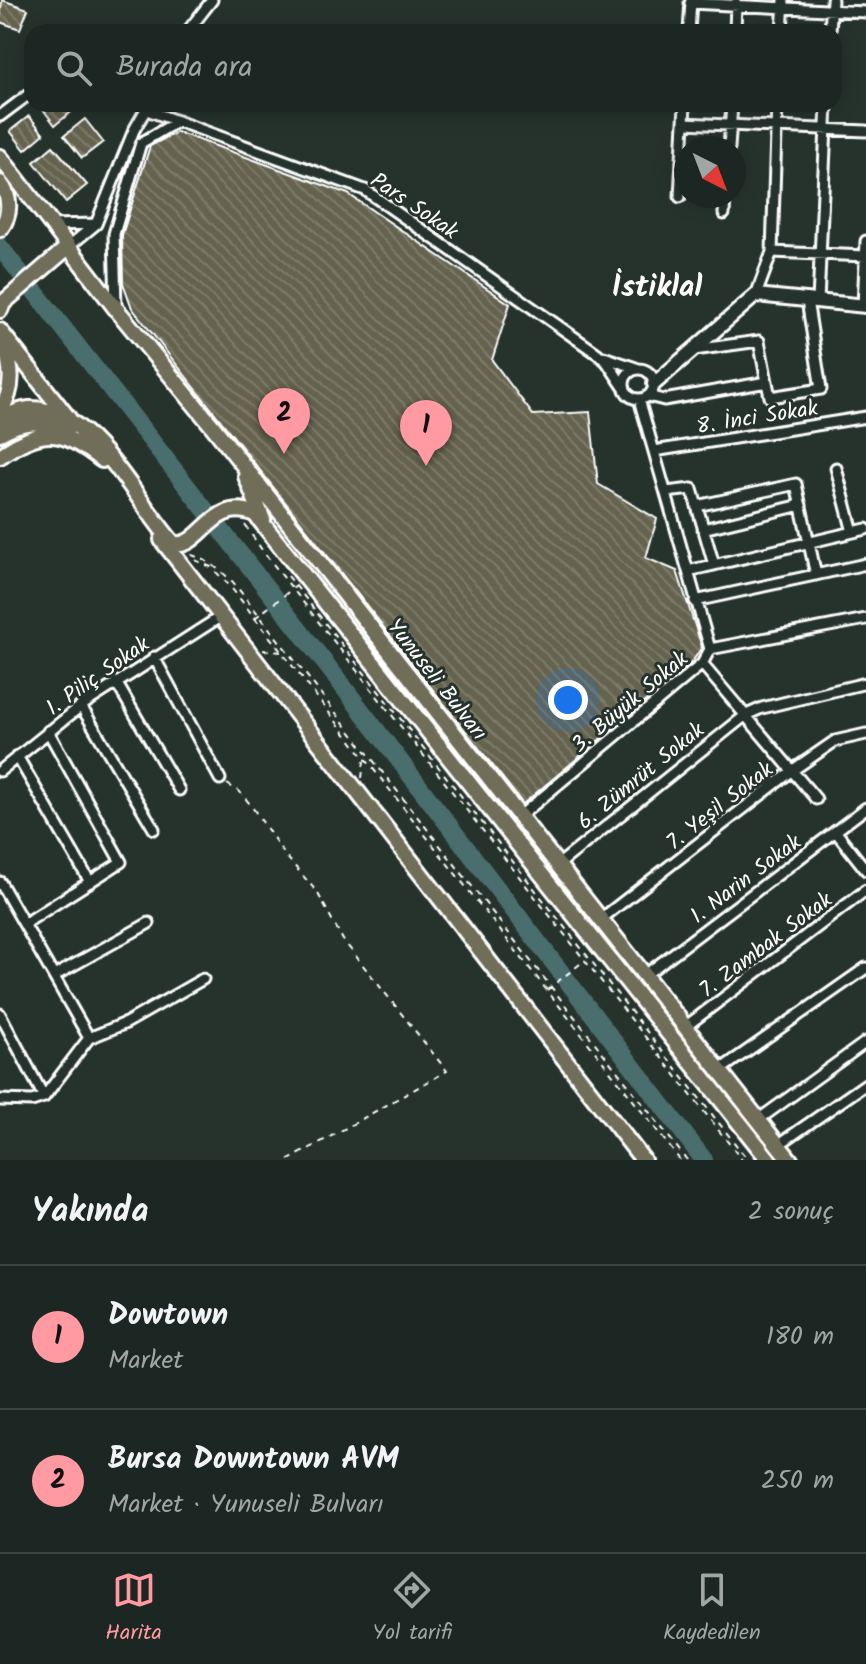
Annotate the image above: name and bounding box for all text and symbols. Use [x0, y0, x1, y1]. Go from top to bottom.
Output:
search box [24, 24, 842, 112]
text: Burada ara [116, 44, 253, 92]
icon: search [52, 46, 96, 90]
north arrow [674, 136, 746, 208]
street label: Pars Sokak [362, 165, 466, 250]
district label: İstiklal [612, 264, 702, 312]
pin: 2 [258, 388, 310, 454]
street label: 8. İnci Sokak [694, 392, 821, 445]
pin: 1 [400, 400, 452, 466]
street label: Yunuseli Bulvarı [377, 612, 495, 749]
street label: 1. Piliç Sokak [39, 628, 158, 726]
street label: 3. Büyük Sokak [564, 643, 697, 763]
your location [548, 680, 588, 720]
street label: 6. Zümrüt Sokak [570, 714, 714, 840]
street label: 7. Yeşil Sokak [659, 753, 782, 860]
street label: 1. Narin Sokak [683, 826, 810, 934]
street label: 7. Zambak Sokak [692, 884, 841, 1008]
text: Yakında [32, 1185, 149, 1239]
text: 2 sonuç [748, 1191, 834, 1233]
text: Dowtown [108, 1292, 228, 1340]
text: 1 [54, 1316, 62, 1358]
text: 180 m [766, 1316, 834, 1358]
text: Market [108, 1340, 183, 1382]
text: Bursa Downtown AVM [108, 1436, 399, 1484]
text: 2 [50, 1460, 66, 1502]
text: 250 m [761, 1460, 834, 1502]
text: Market · Yunuseli Bulvarı [108, 1484, 384, 1526]
tab: Harita [105, 1568, 162, 1651]
tab: Yol tarifi [372, 1568, 452, 1651]
tab: Kaydedilen [663, 1568, 761, 1651]

